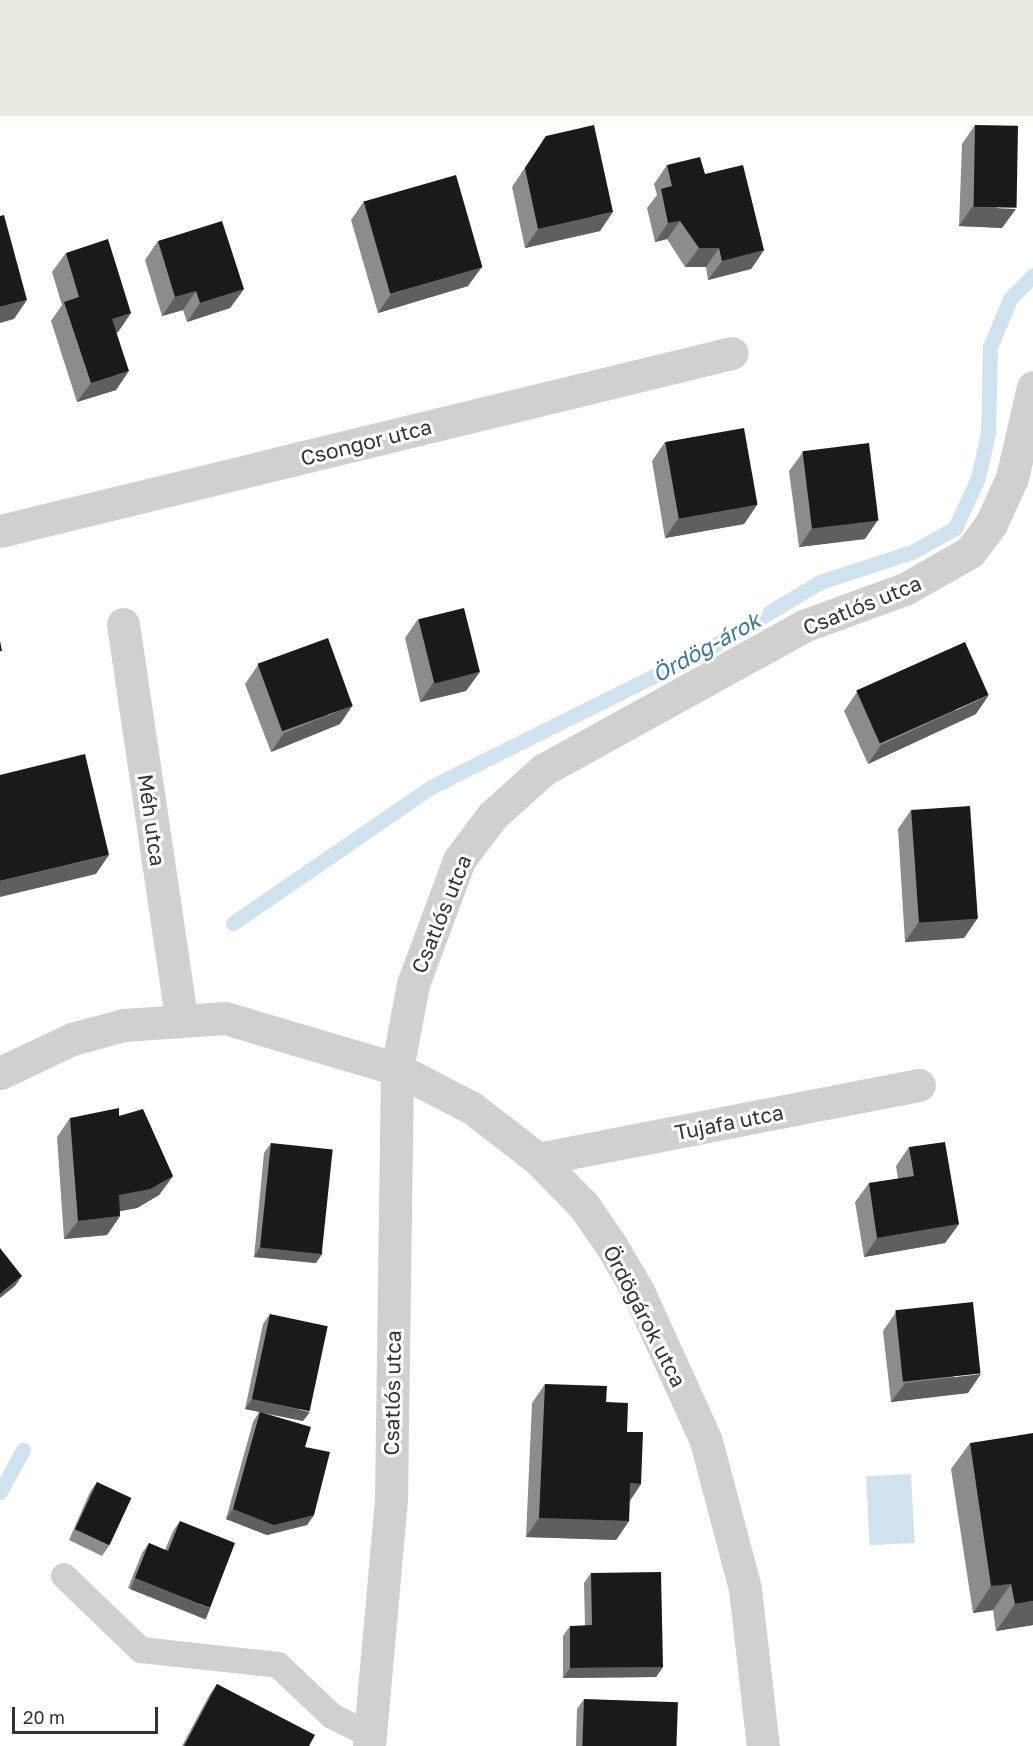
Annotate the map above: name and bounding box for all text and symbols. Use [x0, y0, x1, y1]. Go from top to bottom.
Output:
street label: Csongor utca [298, 414, 434, 470]
street label: Csatlós utca [799, 570, 925, 640]
water label: Ördög-árok [647, 606, 765, 688]
street label: Méh utca [133, 772, 171, 868]
street label: Csatlós utca [406, 851, 476, 977]
street label: Tujafa utca [673, 1099, 785, 1145]
street label: Ördögárok utca [598, 1241, 692, 1391]
street label: Csatlós utca [378, 1330, 406, 1456]
scale bar [15, 1695, 160, 1733]
text: 20 m [23, 1706, 65, 1728]

